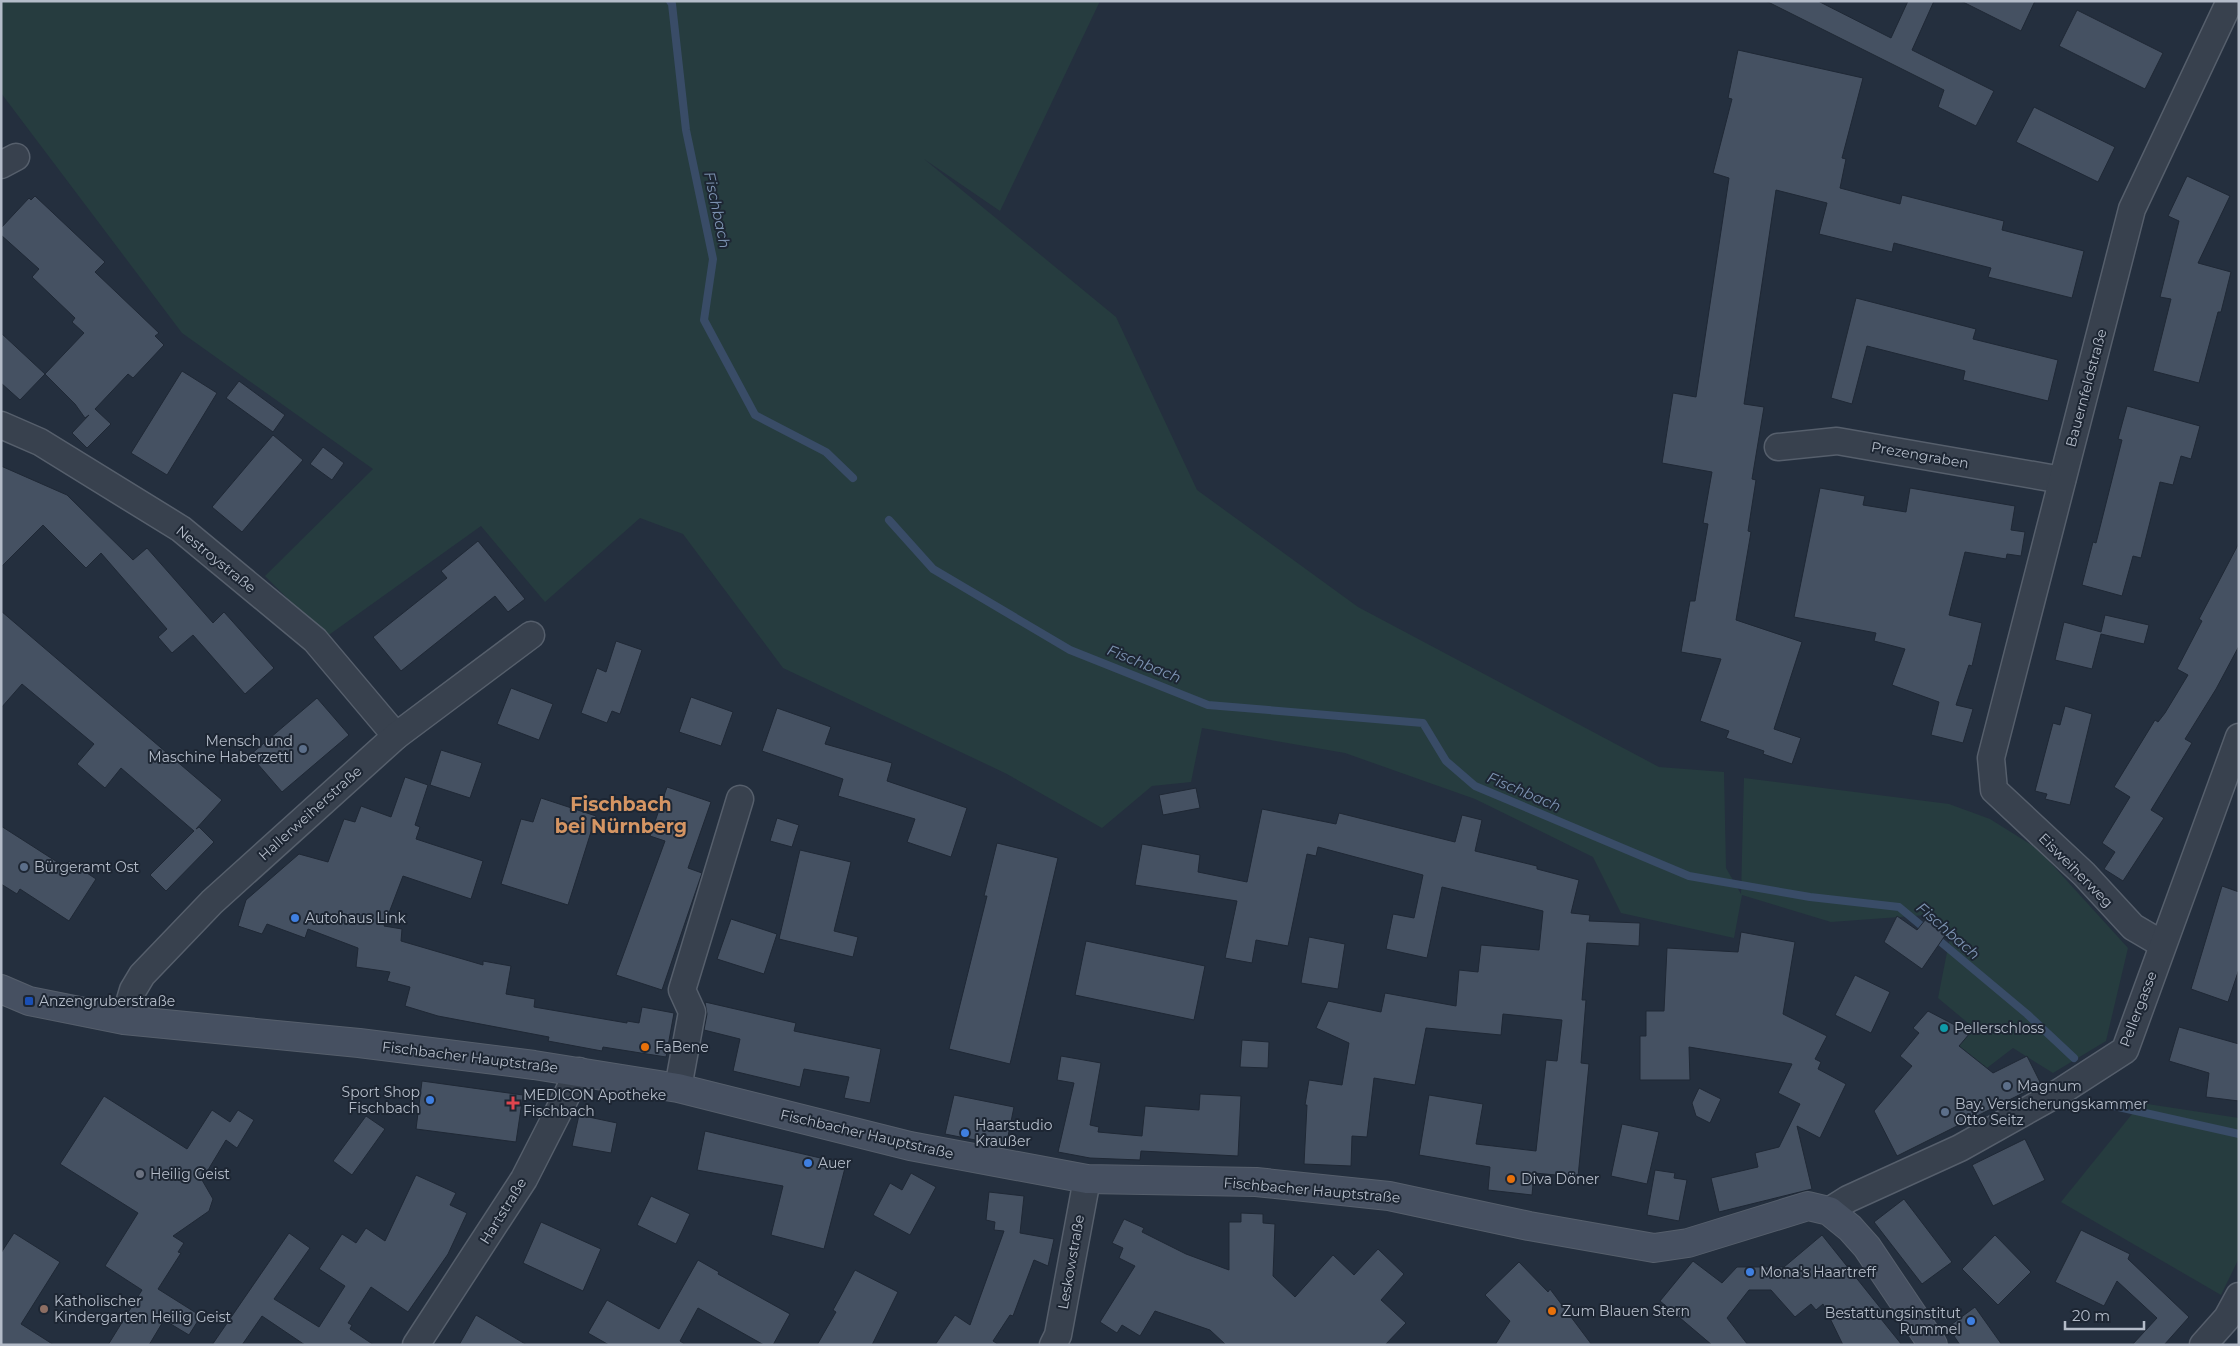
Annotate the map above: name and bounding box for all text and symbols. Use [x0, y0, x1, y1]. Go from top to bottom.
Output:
water label: Fischbach [700, 170, 735, 250]
street label: Bauernfeldstraße [2062, 327, 2110, 449]
street label: Prezengraben [1870, 438, 1970, 472]
street label: Nestroystraße [172, 521, 260, 597]
water label: Fischbach [1104, 640, 1184, 687]
place label: Mensch und Maschine Haberzettl [148, 732, 293, 766]
marker: Mensch und Maschine Haberzettl [297, 743, 309, 755]
street label: Hallerweiherstraße [255, 762, 365, 864]
water label: Fischbach [1485, 768, 1564, 816]
district label: Fischbach bei Nürnberg [555, 793, 687, 838]
street label: Eisweiherweg [2035, 829, 2117, 911]
place label: Bürgeramt Ost [34, 858, 140, 876]
marker: Bürgeramt Ost [18, 861, 30, 873]
water label: Fischbach [1913, 898, 1984, 963]
place label: Autohaus Link [305, 909, 407, 927]
marker: Autohaus Link [289, 912, 301, 924]
street label: Pellergasse [2115, 969, 2161, 1049]
place label: Anzengruberstraße [39, 992, 175, 1010]
marker: Anzengruberstraße [23, 995, 35, 1007]
place label: Pellerschloss [1954, 1019, 2044, 1037]
marker: Pellerschloss [1938, 1022, 1950, 1034]
street label: Fischbacher Hauptstraße [381, 1037, 559, 1077]
place label: FaBene [655, 1038, 709, 1056]
marker: FaBene [639, 1041, 651, 1053]
place label: Magnum [2017, 1077, 2082, 1095]
marker: Magnum [2001, 1080, 2013, 1092]
place label: Sport Shop Fischbach [342, 1083, 420, 1117]
place label: MEDICON Apotheke Fischbach [523, 1086, 666, 1120]
marker: Sport Shop Fischbach [424, 1094, 436, 1106]
place label: Bay. Versicherungskammer Otto Seitz [1955, 1095, 2148, 1129]
marker: MEDICON Apotheke Fischbach [507, 1097, 519, 1109]
street label: Fischbacher Hauptstraße [779, 1105, 955, 1163]
marker: Bay. Versicherungskammer Otto Seitz [1939, 1106, 1951, 1118]
place label: Haarstudio Kraußer [975, 1116, 1053, 1150]
marker: Haarstudio Kraußer [959, 1127, 971, 1139]
place label: Auer [818, 1154, 852, 1172]
marker: Auer [802, 1157, 814, 1169]
place label: Heilig Geist [150, 1165, 230, 1183]
marker: Heilig Geist [134, 1168, 146, 1180]
place label: Diva Döner [1521, 1170, 1600, 1188]
street label: Fischbacher Hauptstraße [1223, 1173, 1401, 1207]
marker: Diva Döner [1505, 1173, 1517, 1185]
street label: Hartstraße [476, 1175, 530, 1247]
street label: Leskowstraße [1054, 1213, 1088, 1311]
place label: Mona's Haartreff [1760, 1263, 1877, 1281]
marker: Mona's Haartreff [1744, 1266, 1756, 1278]
place label: Katholischer Kindergarten Heilig Geist [54, 1292, 232, 1326]
scale bar [2065, 1298, 2144, 1330]
place label: Zum Blauen Stern [1562, 1302, 1690, 1320]
marker: Katholischer Kindergarten Heilig Geist [38, 1303, 50, 1315]
place label: Bestattungsinstitut Rummel [1825, 1304, 1961, 1338]
marker: Zum Blauen Stern [1546, 1305, 1558, 1317]
text: 20 m [2072, 1306, 2110, 1325]
marker: Bestattungsinstitut Rummel [1965, 1315, 1977, 1327]

